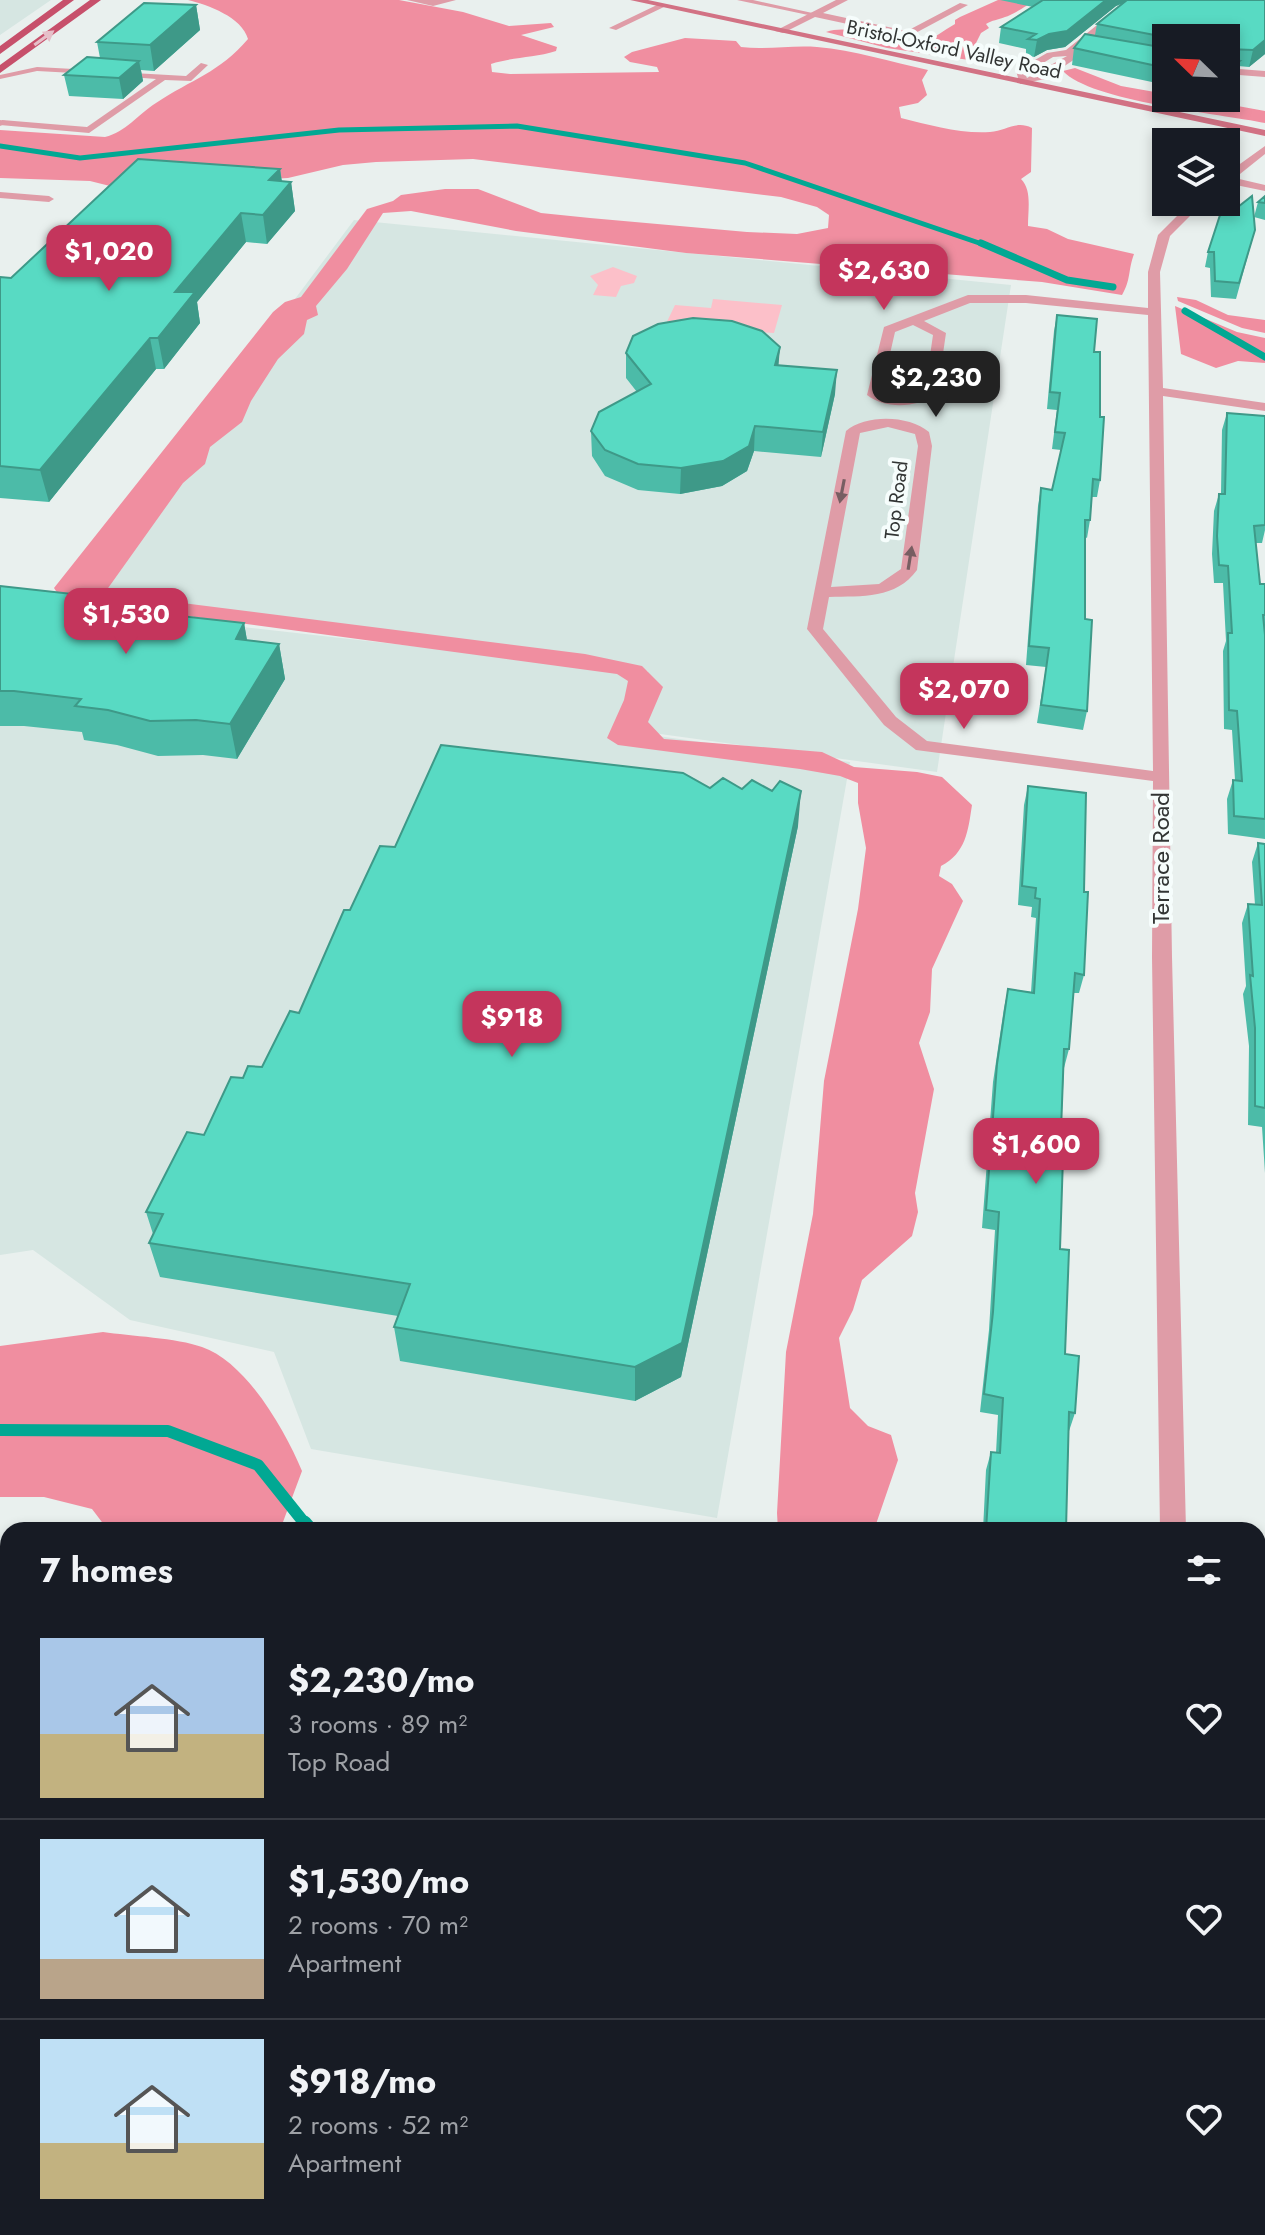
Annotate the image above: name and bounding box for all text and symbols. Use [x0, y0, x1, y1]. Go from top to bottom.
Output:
street label: Bristol-Oxford Valley Road [844, 13, 1064, 86]
north arrow [1152, 24, 1240, 112]
map controls [1152, 24, 1240, 216]
one-way arrow [34, 30, 55, 46]
button: layers [1152, 128, 1240, 216]
pin: $1,020 [44, 225, 174, 293]
text: $1,020 [64, 232, 154, 270]
pin: $2,630 [819, 244, 949, 312]
text: $2,630 [838, 251, 930, 289]
pin: $2,230 [871, 351, 1001, 419]
text: $2,230 [890, 358, 982, 396]
street label: Top Road [877, 459, 916, 541]
one-way arrow [835, 479, 848, 504]
one-way arrow [904, 545, 917, 570]
pin: $1,530 [61, 588, 191, 656]
text: $1,530 [82, 595, 170, 633]
pin: $2,070 [899, 663, 1029, 731]
text: $2,070 [918, 670, 1010, 708]
street label: Terrace Road [1143, 792, 1178, 924]
pin: $918 [465, 991, 559, 1059]
text: $918 [480, 998, 544, 1036]
pin: $1,600 [971, 1118, 1101, 1186]
text: $1,600 [991, 1125, 1081, 1163]
text: 7 homes [40, 1546, 173, 1595]
icon: filters [1182, 1548, 1226, 1592]
text: $2,230/mo [288, 1656, 475, 1705]
icon: home [104, 1670, 200, 1766]
icon: heart [1182, 1696, 1226, 1740]
text: 3 rooms · 89 m² [288, 1705, 467, 1743]
text: Top Road [288, 1743, 390, 1781]
text: $1,530/mo [288, 1857, 469, 1906]
icon: home [104, 1871, 200, 1967]
icon: heart [1182, 1897, 1226, 1941]
text: 2 rooms · 70 m² [288, 1906, 468, 1944]
text: Apartment [288, 1944, 401, 1982]
text: $918/mo [288, 2057, 436, 2106]
icon: home [104, 2071, 200, 2167]
icon: heart [1182, 2097, 1226, 2141]
text: 2 rooms · 52 m² [288, 2106, 468, 2144]
text: Apartment [288, 2144, 401, 2182]

